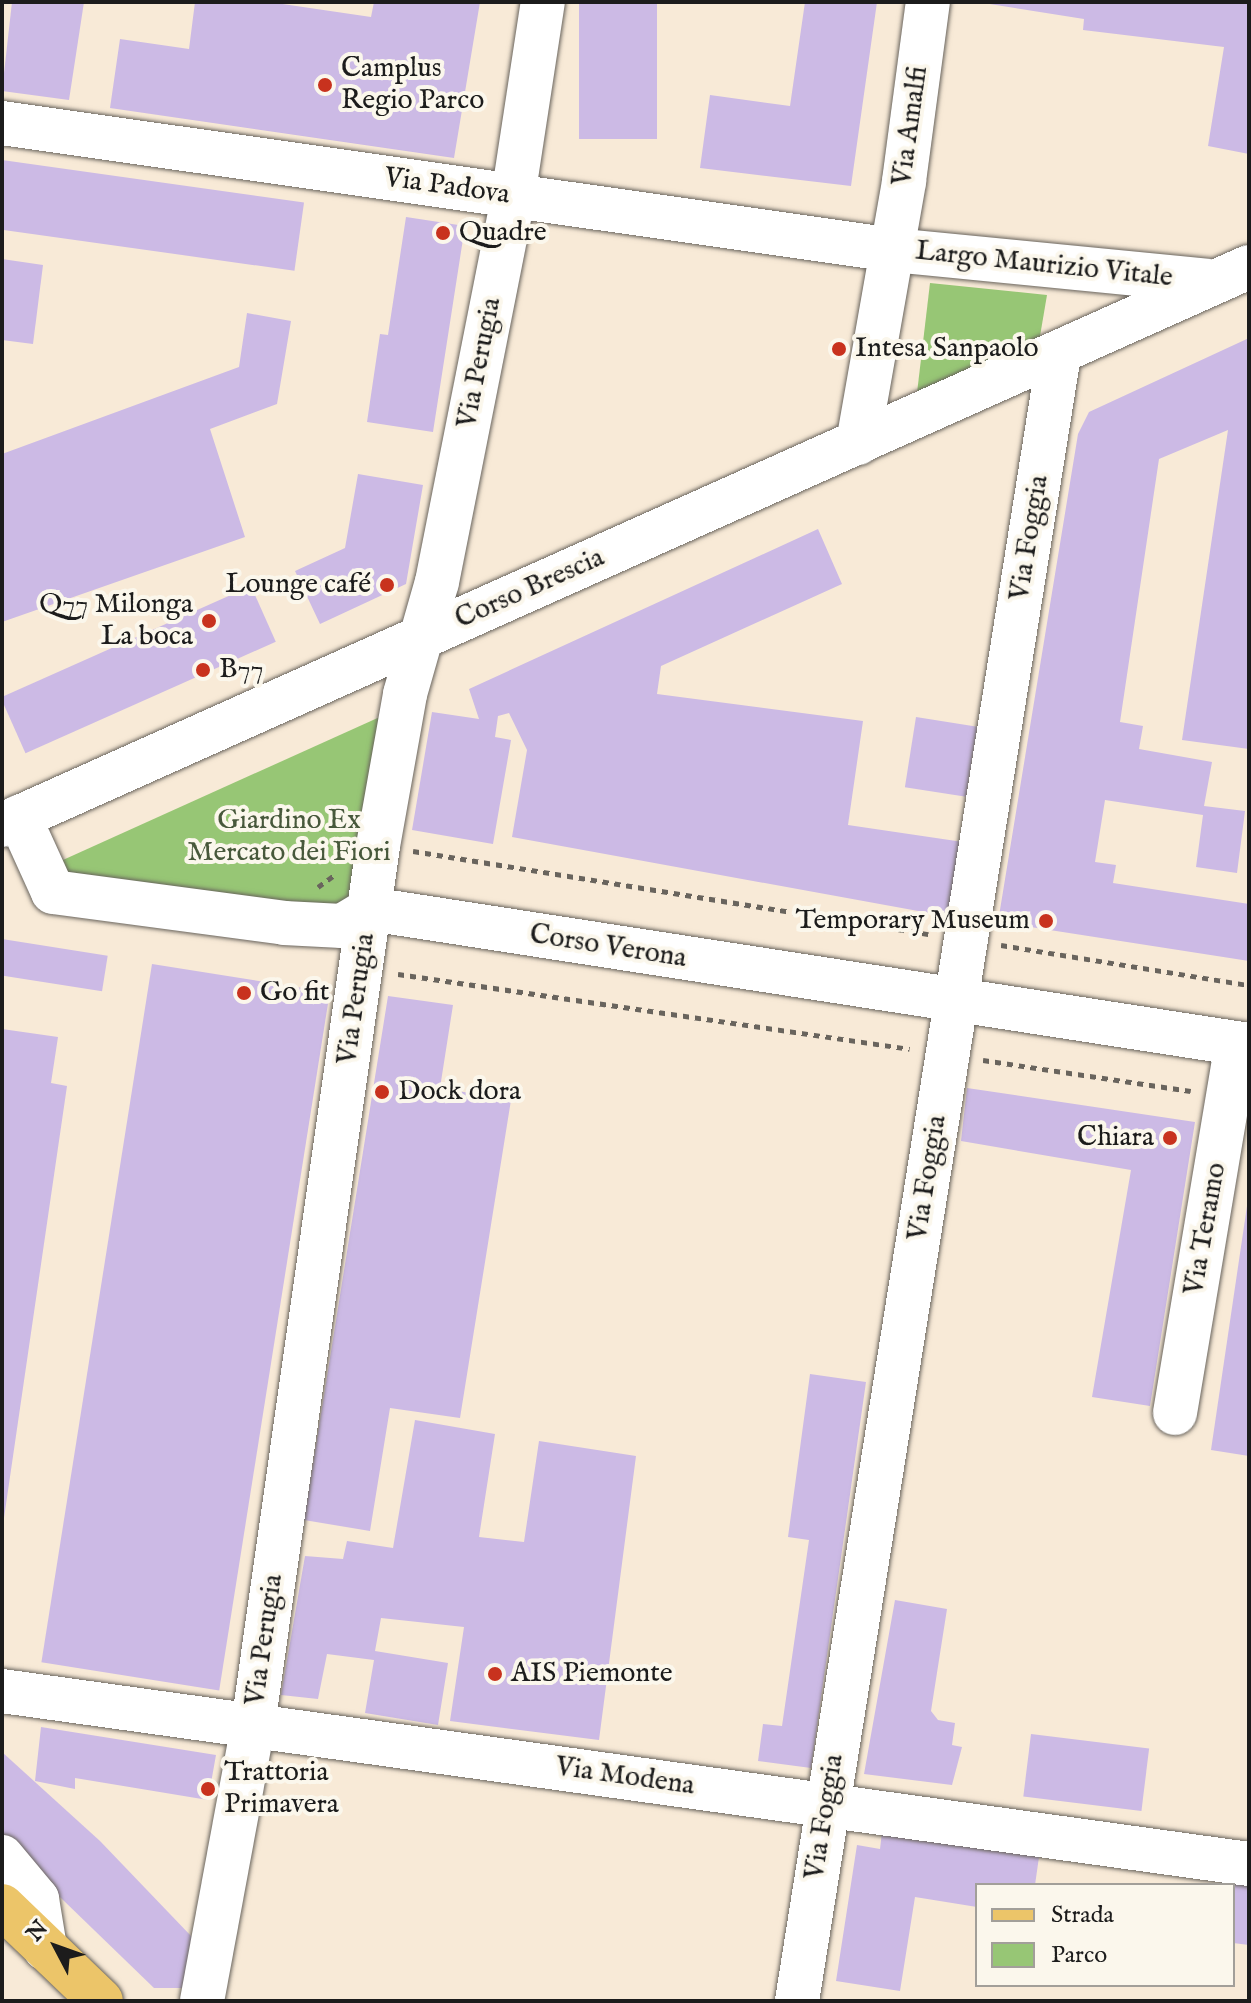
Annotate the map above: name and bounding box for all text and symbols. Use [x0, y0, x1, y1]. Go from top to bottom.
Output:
place label: Camplus Regio Parco [341, 52, 484, 118]
street label: Via Amalfi [886, 64, 936, 188]
marker: Camplus Regio Parco [316, 76, 334, 94]
street label: Via Padova [382, 162, 512, 212]
place label: Quadre [459, 216, 547, 250]
marker: Quadre [434, 224, 452, 242]
street label: Largo Maurizio Vitale [914, 235, 1174, 295]
street label: Via Perugia [451, 295, 509, 431]
place label: Intesa Sanpaolo [855, 332, 1039, 366]
marker: Intesa Sanpaolo [830, 340, 848, 358]
street label: Via Foggia [1004, 473, 1056, 603]
street label: Corso Brescia [450, 541, 610, 637]
place label: Lounge café [225, 568, 371, 602]
marker: Lounge café [378, 576, 396, 594]
place label: Q77 Milonga La boca [39, 588, 193, 654]
marker: Q77 Milonga La boca [200, 612, 218, 630]
place label: B77 [219, 653, 264, 687]
marker: B77 [194, 661, 212, 679]
park label: Giardino Ex Mercato dei Fiori [187, 804, 391, 870]
place label: Temporary Museum [795, 904, 1030, 938]
marker: Temporary Museum [1037, 912, 1055, 930]
street label: Corso Verona [527, 918, 689, 976]
street label: Via Perugia [331, 931, 383, 1067]
place label: Go fit [260, 976, 329, 1010]
marker: Go fit [235, 984, 253, 1002]
place label: Dock dora [398, 1075, 521, 1109]
marker: Dock dora [373, 1083, 391, 1101]
street label: Via Foggia [902, 1113, 954, 1243]
place label: Chiara [1077, 1121, 1154, 1155]
marker: Chiara [1161, 1129, 1179, 1147]
street label: Via Teramo [1178, 1160, 1234, 1298]
street label: Via Perugia [239, 1572, 291, 1708]
place label: AIS Piemonte [511, 1657, 673, 1691]
marker: AIS Piemonte [486, 1665, 504, 1683]
street label: Via Modena [553, 1751, 697, 1803]
street label: Via Foggia [799, 1752, 851, 1882]
place label: Trattoria Primavera [224, 1756, 339, 1822]
marker: Trattoria Primavera [199, 1780, 217, 1798]
legend [975, 1883, 1235, 1987]
text: Strada [1051, 1900, 1114, 1931]
north arrow [16, 1907, 96, 1987]
text: N [21, 1915, 55, 1948]
text: Parco [1051, 1940, 1107, 1971]

